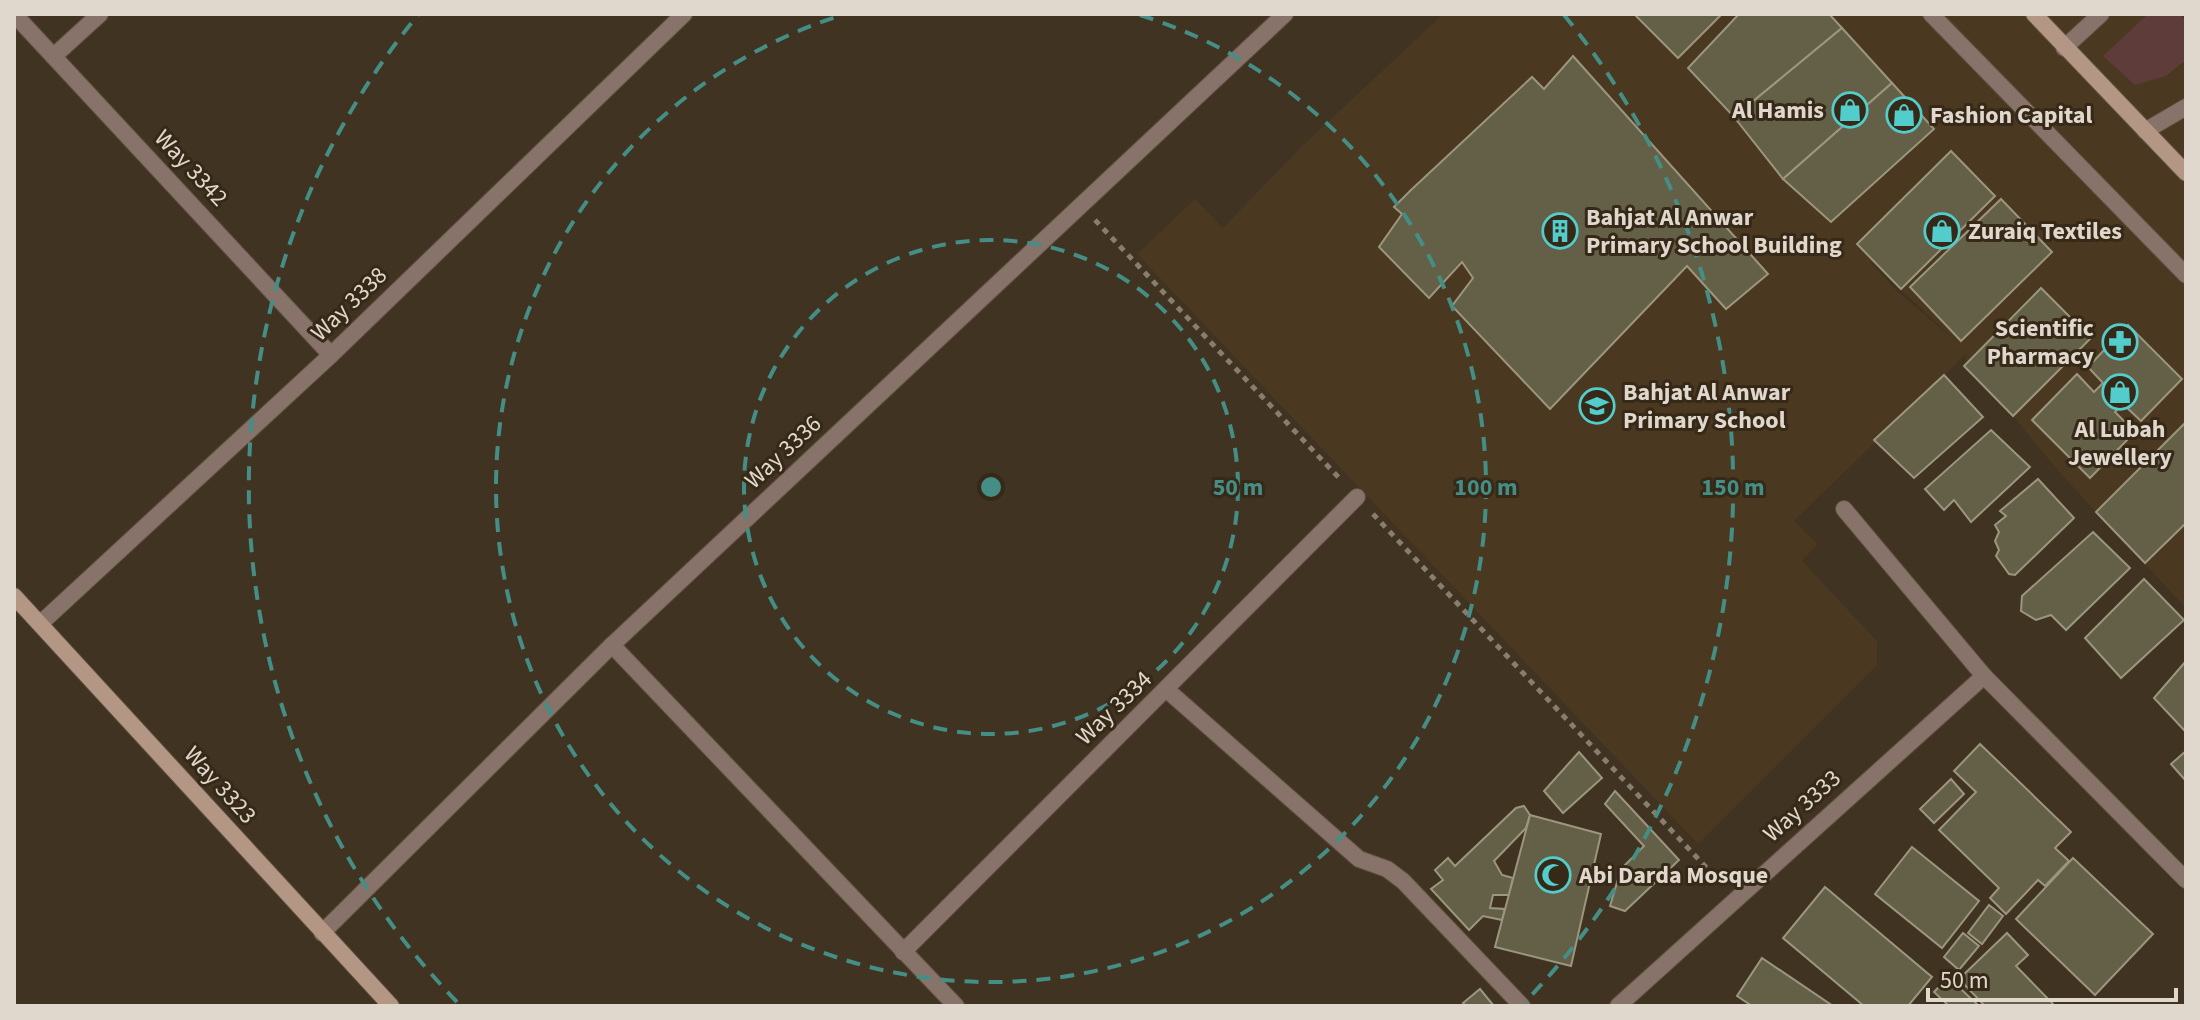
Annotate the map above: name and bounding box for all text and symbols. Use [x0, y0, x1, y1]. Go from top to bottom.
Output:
shop icon: Al Hamis [1831, 91, 1869, 129]
place label: Al Hamis [1731, 93, 1824, 128]
shop icon: Fashion Capital [1885, 96, 1923, 134]
place label: Fashion Capital [1930, 98, 2092, 133]
street label: Way 3342 [146, 122, 236, 214]
place label: Bahjat Al Anwar Primary School Building [1586, 200, 1842, 263]
building icon: Bahjat Al Anwar Primary School Building [1541, 212, 1579, 250]
shop icon: Zuraiq Textiles [1923, 212, 1961, 250]
place label: Zuraiq Textiles [1968, 214, 2122, 249]
street label: Way 3338 [303, 259, 395, 349]
place label: Scientific Pharmacy [1987, 311, 2094, 374]
pharmacy icon: Scientific Pharmacy [2101, 323, 2139, 361]
shop icon: Al Lubah Jewellery [2101, 373, 2139, 411]
place label: Bahjat Al Anwar Primary School [1623, 375, 1791, 438]
school or university icon: Bahjat Al Anwar Primary School [1578, 387, 1616, 425]
street label: Way 3336 [737, 407, 829, 497]
place label: Al Lubah Jewellery [2068, 412, 2172, 475]
text: 50 m [1213, 470, 1263, 505]
text: 100 m [1454, 470, 1518, 505]
text: 150 m [1701, 470, 1765, 505]
centre of rings [977, 473, 1005, 501]
street label: Way 3334 [1068, 663, 1160, 753]
street label: Way 3323 [175, 738, 265, 832]
street label: Way 3333 [1755, 761, 1849, 851]
mosque icon: Abi Darda Mosque [1534, 856, 1572, 894]
place label: Abi Darda Mosque [1578, 858, 1768, 893]
scale bar [1928, 952, 2176, 1002]
text: 50 m [1940, 963, 1989, 998]

